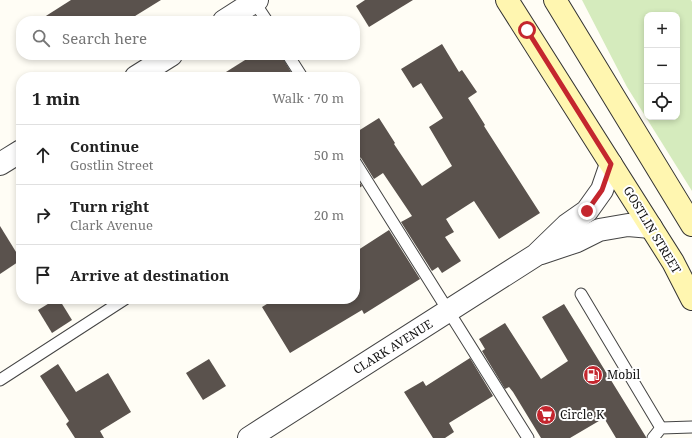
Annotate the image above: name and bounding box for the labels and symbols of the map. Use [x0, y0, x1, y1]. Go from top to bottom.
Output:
route start [518, 21, 536, 39]
street label: GOSTLIN STREET [620, 183, 686, 277]
route end [578, 202, 596, 220]
street label: CLARK AVENUE [350, 315, 436, 378]
fuel station icon: Mobil [582, 364, 604, 386]
place label: Mobil [607, 366, 640, 383]
supermarket icon: Circle K [535, 404, 557, 426]
place label: Circle K [560, 406, 605, 423]

